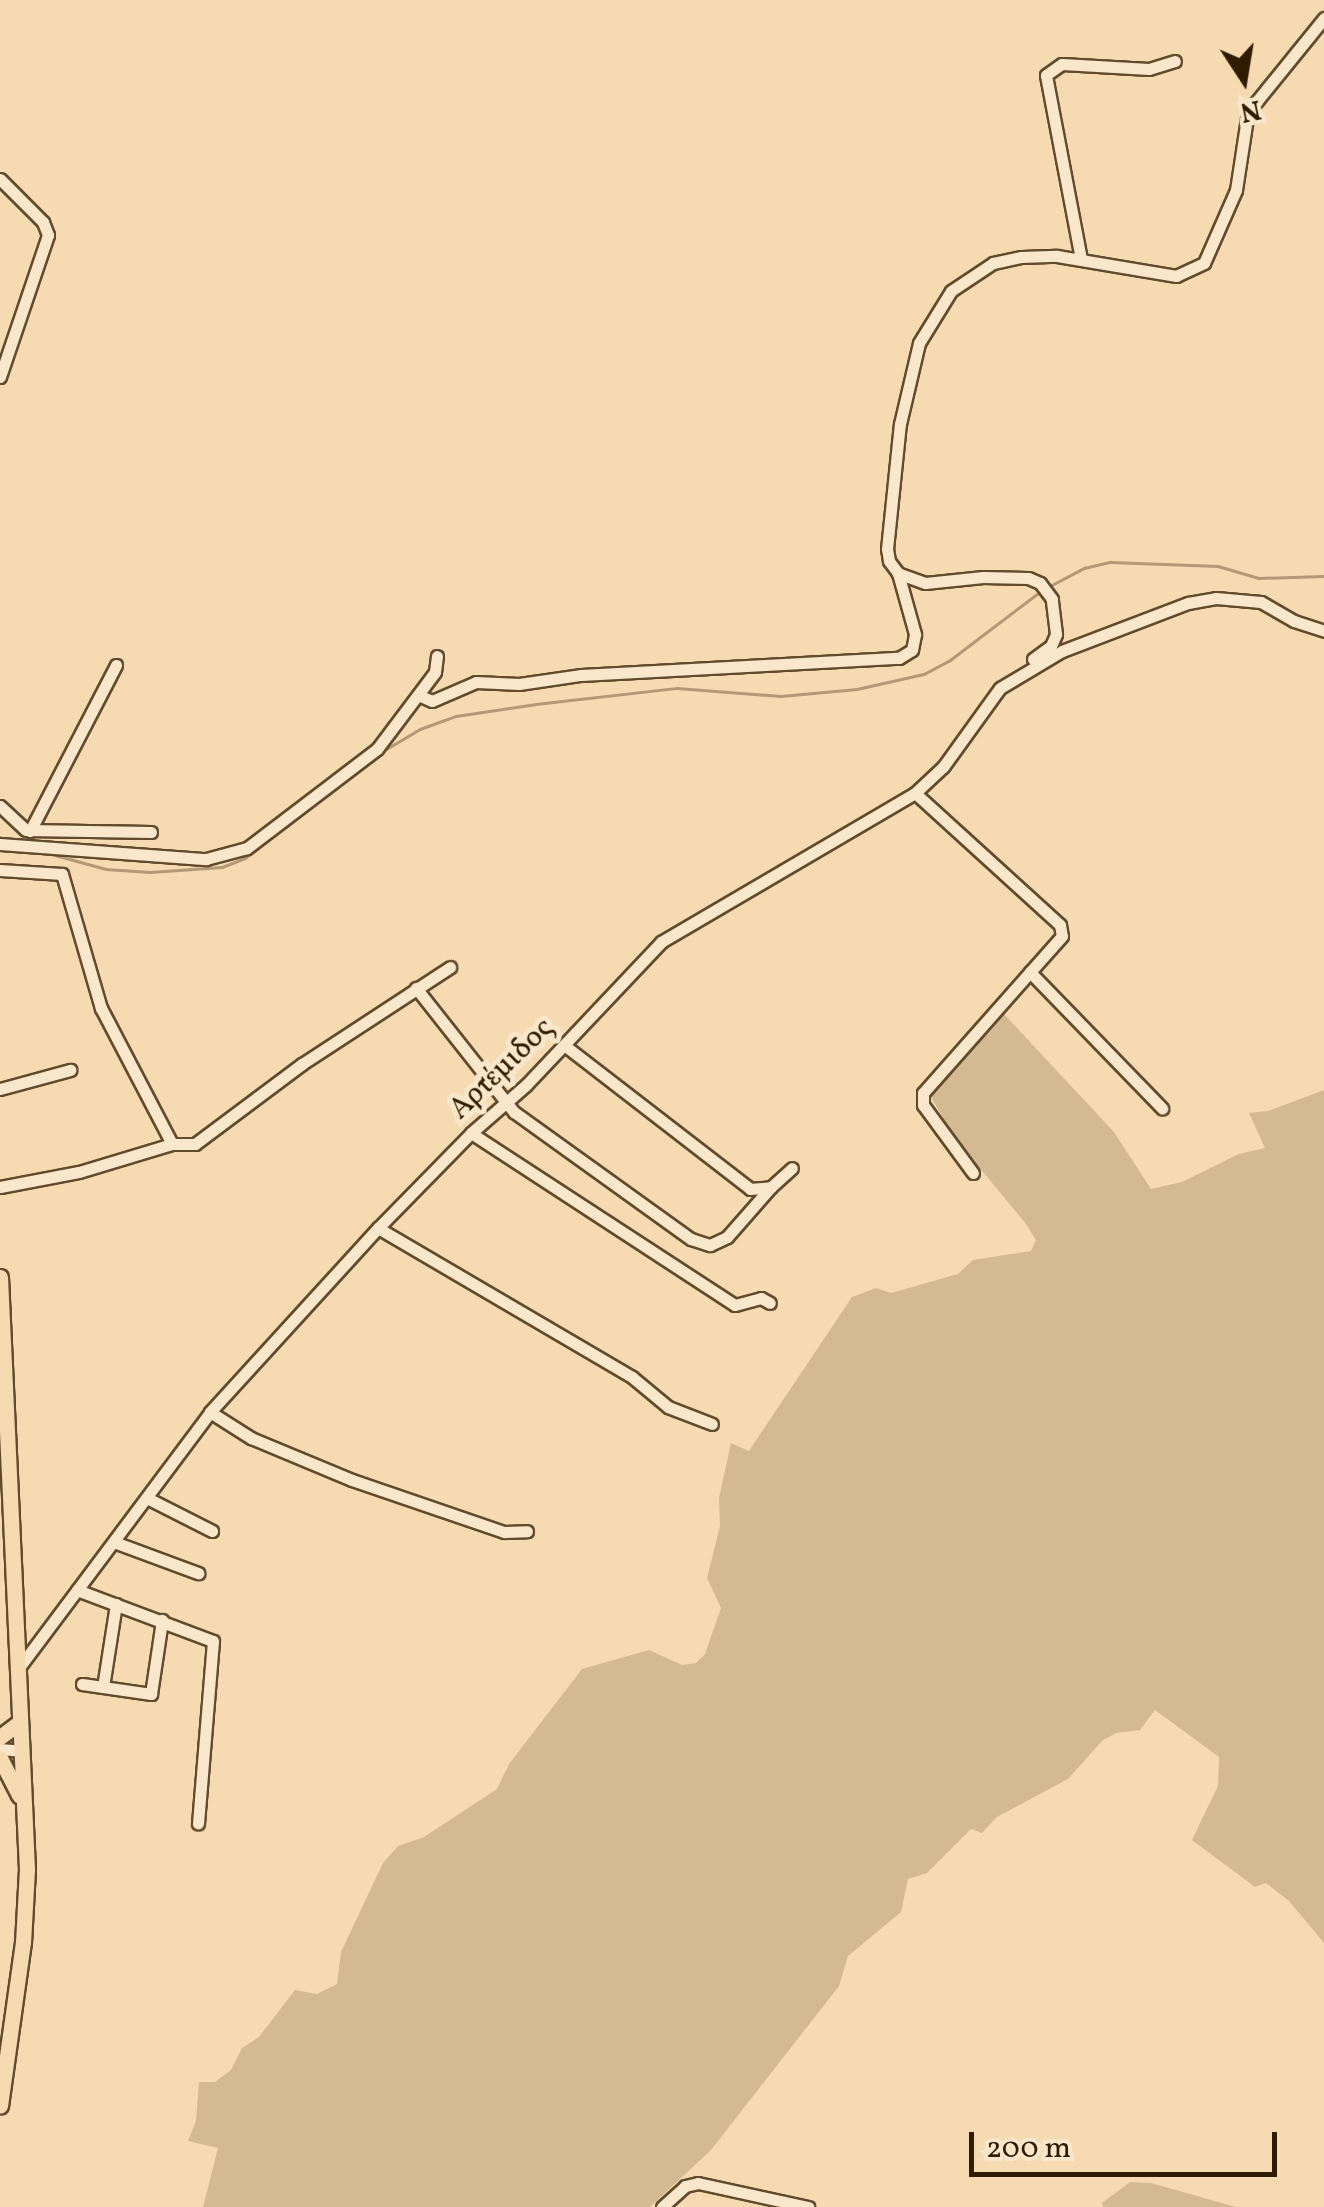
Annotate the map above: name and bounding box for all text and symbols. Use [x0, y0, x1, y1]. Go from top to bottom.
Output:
north arrow [1194, 30, 1294, 130]
text: N [1236, 89, 1264, 131]
street label: Αρτέμιδος [442, 1010, 562, 1128]
scale bar [974, 2112, 1282, 2174]
text: 200 m [986, 2128, 1071, 2170]

